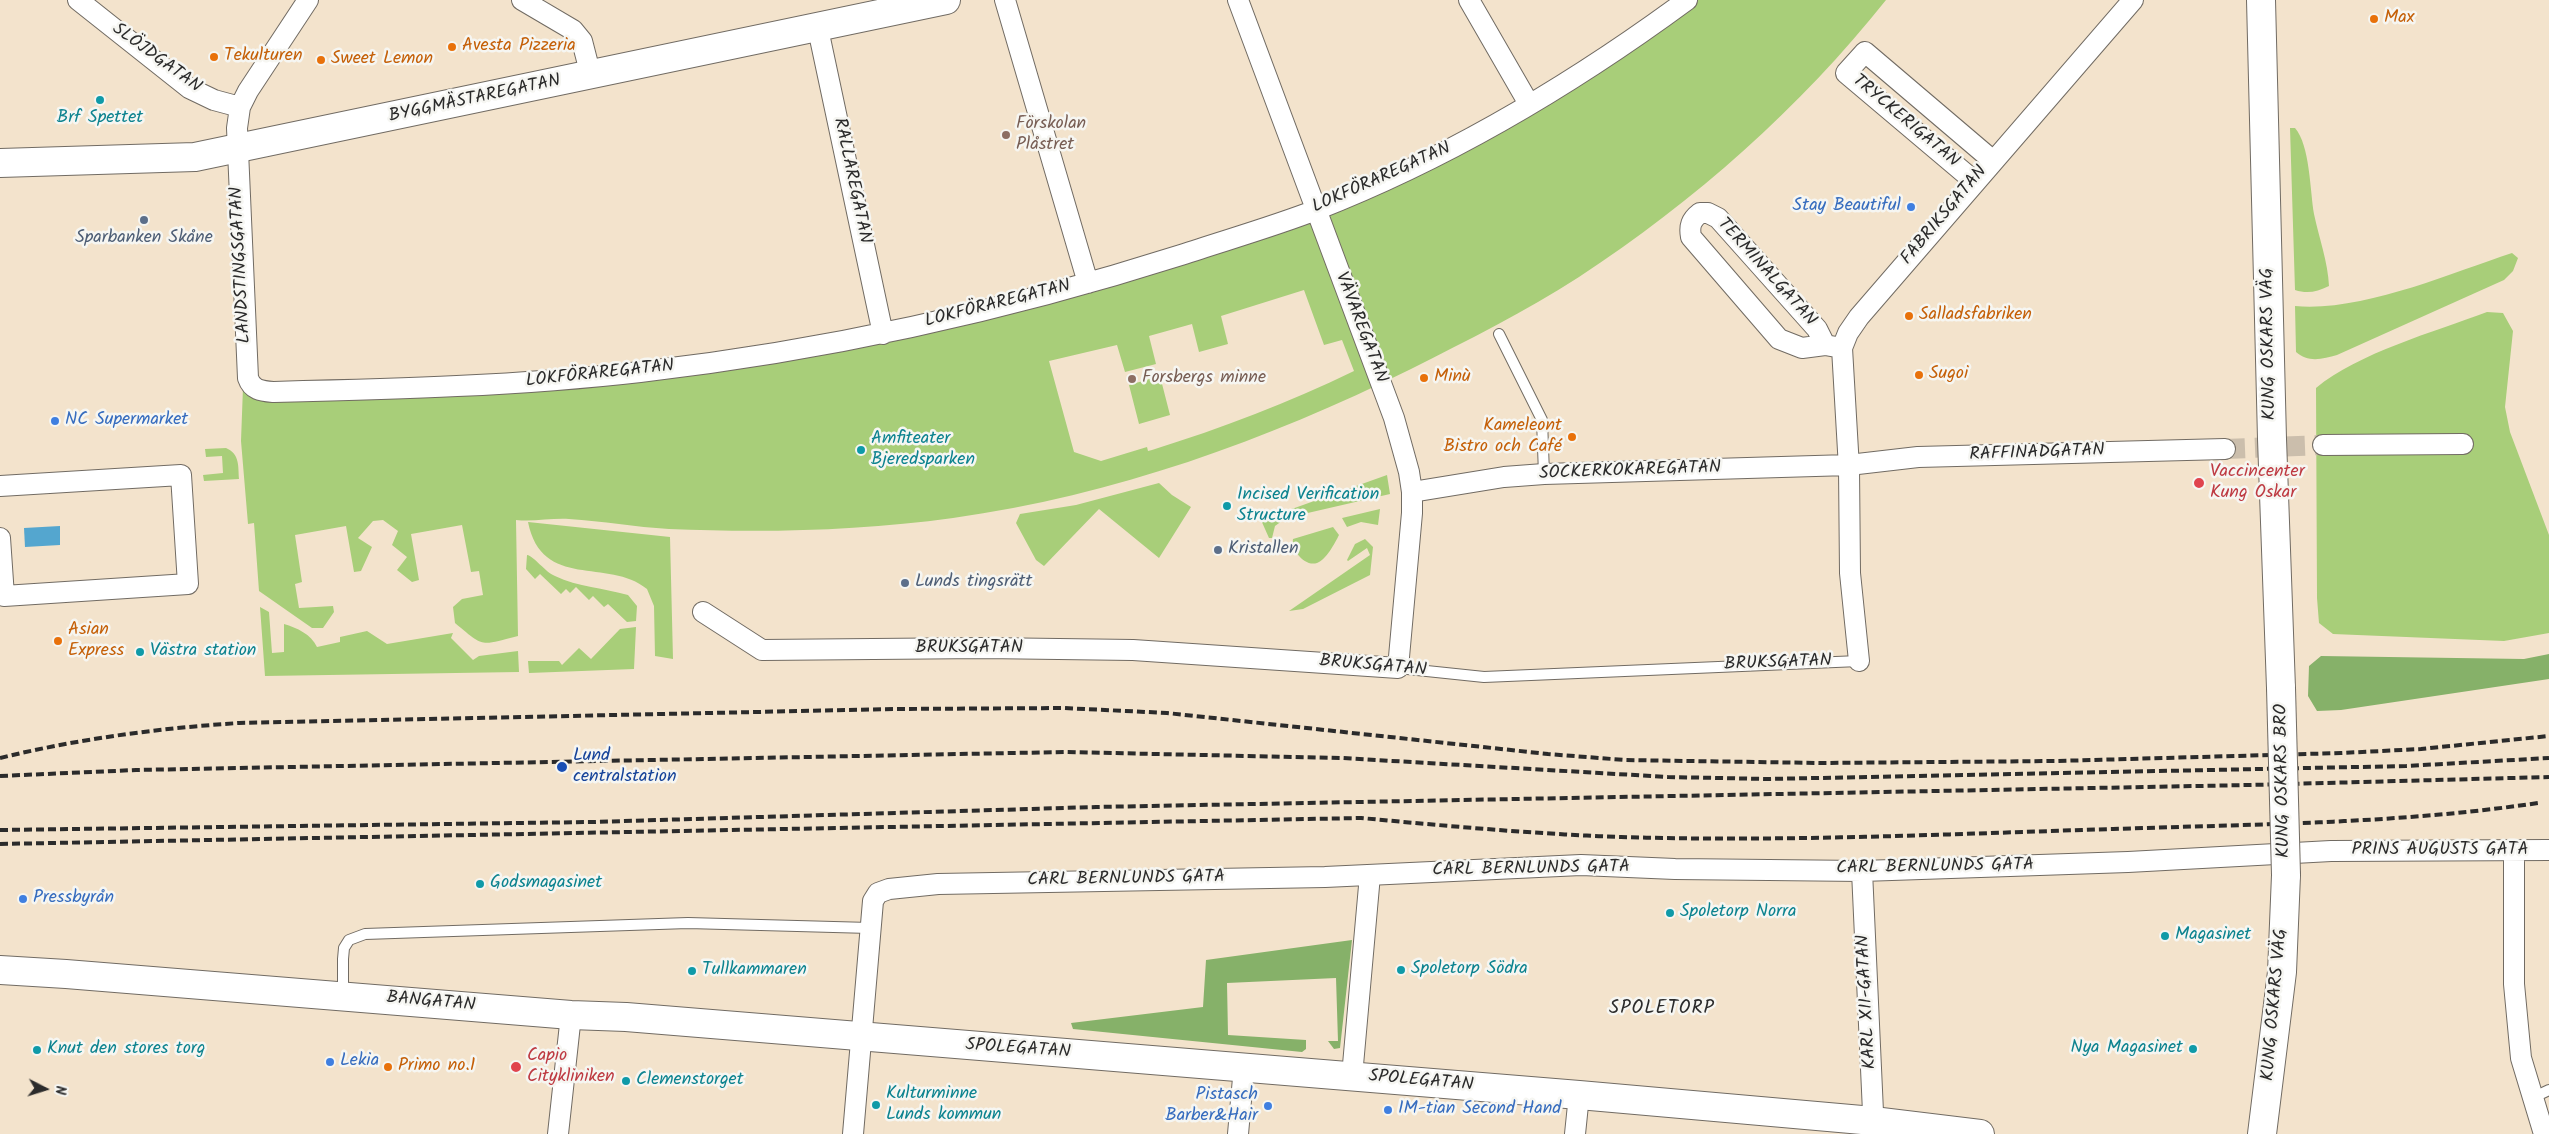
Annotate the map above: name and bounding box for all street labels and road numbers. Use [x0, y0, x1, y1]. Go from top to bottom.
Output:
street label: SLÖJDGATAN [107, 19, 205, 99]
street label: BYGGMÄSTAREGATAN [387, 71, 563, 129]
street label: TRYCKERIGATAN [1847, 71, 1963, 173]
street label: RALLAREGATAN [827, 116, 875, 246]
street label: LOKFÖRAREGATAN [1309, 139, 1455, 219]
street label: FABRIKSGATAN [1897, 162, 1993, 270]
street label: LANDSTINGSGATAN [227, 186, 257, 344]
street label: TERMINALGATAN [1712, 214, 1820, 332]
street label: KUNG OSKARS VÄG [2258, 267, 2282, 421]
street label: VÄVAREGATAN [1329, 270, 1391, 386]
street label: LOKFÖRAREGATAN [923, 276, 1073, 334]
street label: LOKFÖRAREGATAN [525, 356, 675, 394]
street label: RAFFINADGATAN [1969, 441, 2105, 467]
street label: SOCKERKOKAREGATAN [1539, 458, 1721, 486]
street label: BRUKSGATAN [915, 638, 1023, 660]
street label: BRUKSGATAN [1724, 651, 1832, 677]
street label: BRUKSGATAN [1318, 652, 1428, 682]
street label: KUNG OSKARS BRO [2272, 704, 2296, 858]
street label: PRINS AUGUSTS GATA [2352, 840, 2528, 862]
street label: CARL BERNLUNDS GATA [1836, 855, 2034, 881]
street label: CARL BERNLUNDS GATA [1432, 857, 1630, 883]
street label: CARL BERNLUNDS GATA [1027, 867, 1225, 893]
street label: KUNG OSKARS VÄG [2259, 928, 2293, 1082]
street label: KARL XII-GATAN [1854, 934, 1882, 1070]
street label: BANGATAN [386, 988, 476, 1018]
street label: SPOLEGATAN [965, 1036, 1071, 1064]
street label: SPOLEGATAN [1368, 1067, 1474, 1097]

